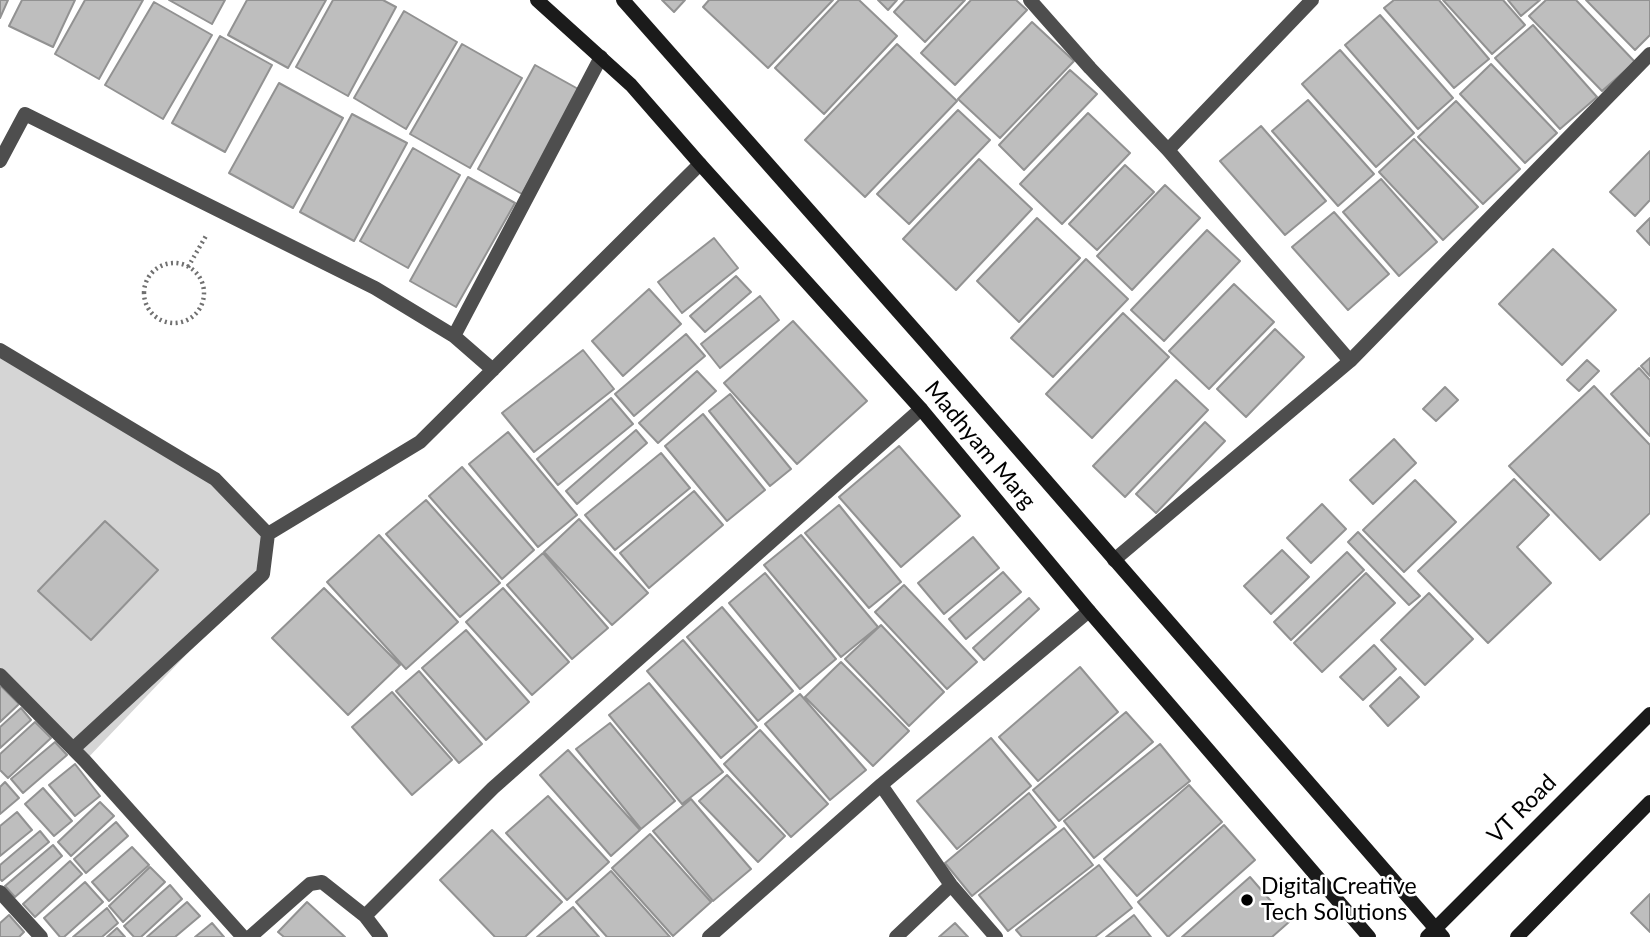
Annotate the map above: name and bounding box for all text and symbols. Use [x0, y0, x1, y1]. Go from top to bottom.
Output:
street label: Madhyam Marg [919, 376, 1041, 514]
street label: VT Road [1482, 769, 1562, 849]
place label: Digital Creative Tech Solutions [1261, 873, 1417, 927]
marker: Digital Creative Tech Solutions [1239, 892, 1255, 908]

